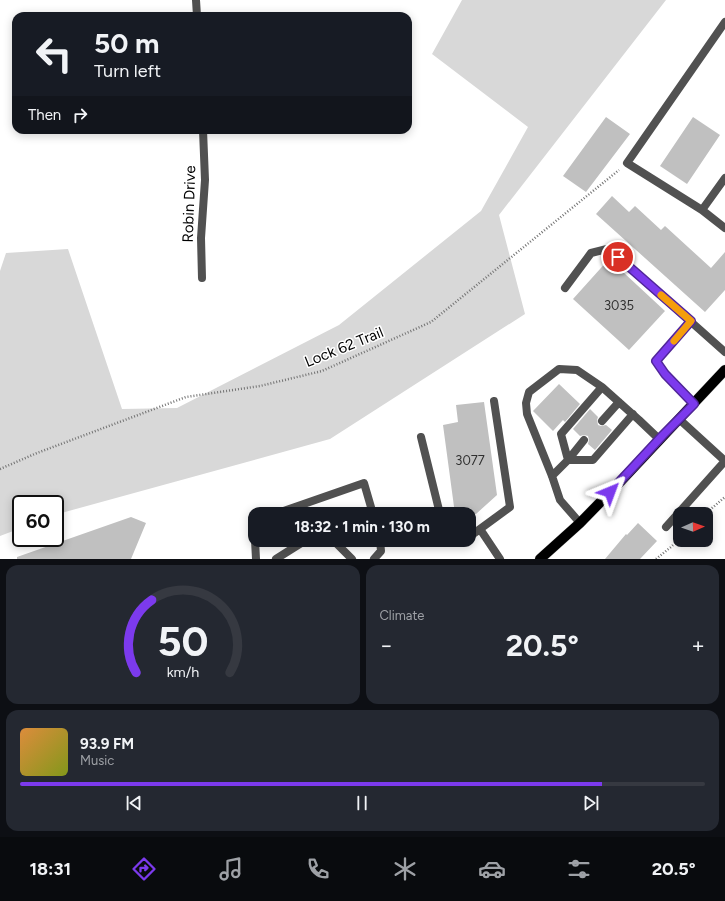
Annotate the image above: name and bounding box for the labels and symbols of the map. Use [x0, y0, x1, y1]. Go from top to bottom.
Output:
street label: Robin Drive [179, 165, 199, 243]
pin [601, 240, 635, 274]
house number: 3035 [604, 298, 634, 313]
street label: Lock 62 Trail [302, 323, 386, 371]
house number: 3077 [455, 453, 485, 468]
position arrow [589, 471, 631, 513]
speed limit sign: 60 [12, 495, 64, 547]
north arrow [673, 507, 713, 547]

